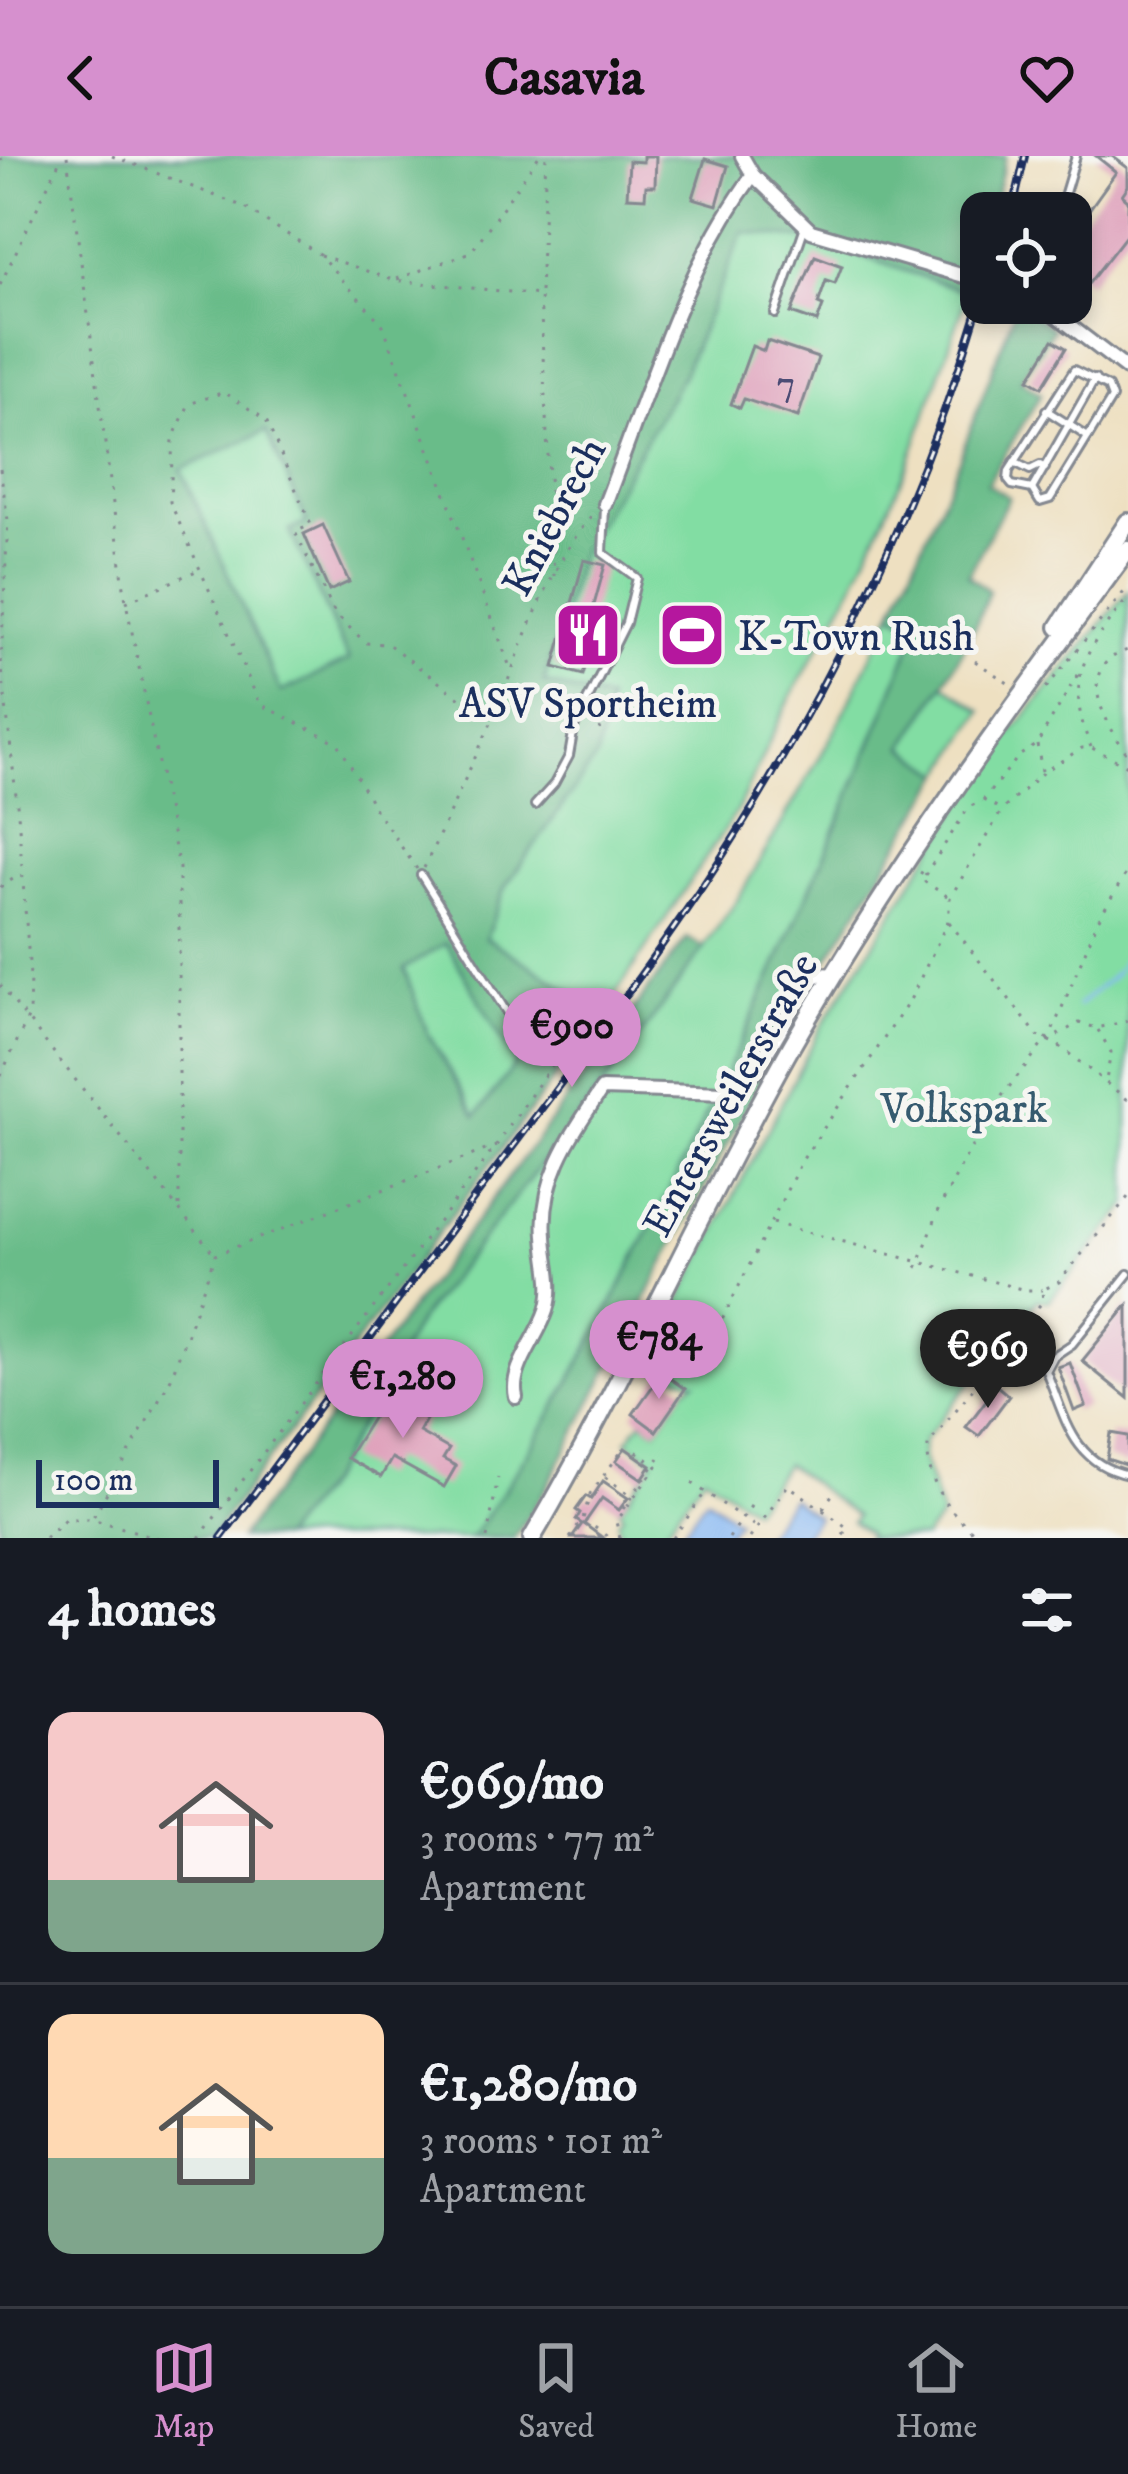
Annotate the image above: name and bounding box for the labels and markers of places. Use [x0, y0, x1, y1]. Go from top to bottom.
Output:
restaurant icon: ASV Sportheim [553, 600, 623, 670]
sports icon: K-Town Rush [657, 600, 727, 670]
place label: K-Town Rush [738, 612, 974, 664]
place label: ASV Sportheim [459, 679, 717, 731]
pin: €900 [501, 988, 643, 1090]
pin: €784 [588, 1300, 730, 1402]
pin: €969 [917, 1309, 1059, 1411]
pin: €1,280 [305, 1339, 501, 1441]

